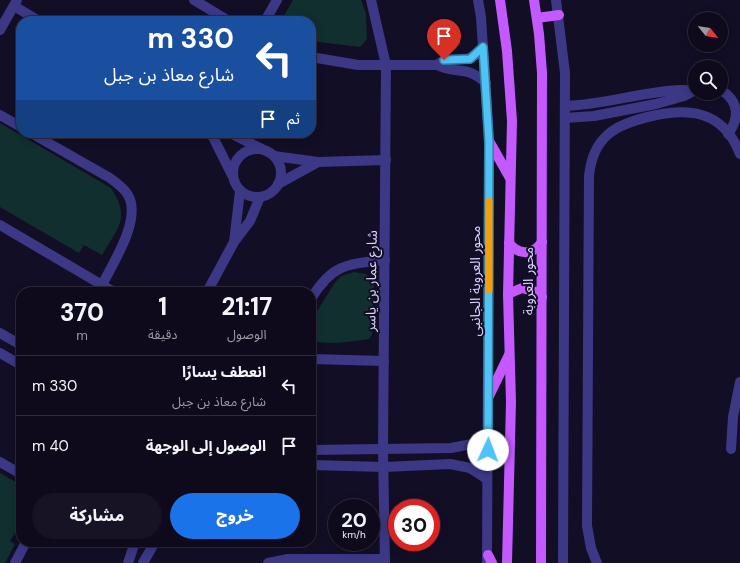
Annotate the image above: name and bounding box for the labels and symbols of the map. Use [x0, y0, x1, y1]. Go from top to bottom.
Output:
north arrow [688, 12, 728, 52]
pin [427, 19, 461, 60]
street label: محور العروبة الجانبى [466, 226, 484, 336]
street label: شارع عمار بن ياسر [361, 230, 383, 333]
street label: محور العروبة [519, 247, 537, 315]
position arrow [467, 429, 509, 471]
speed limit sign: 30 [388, 499, 440, 551]

